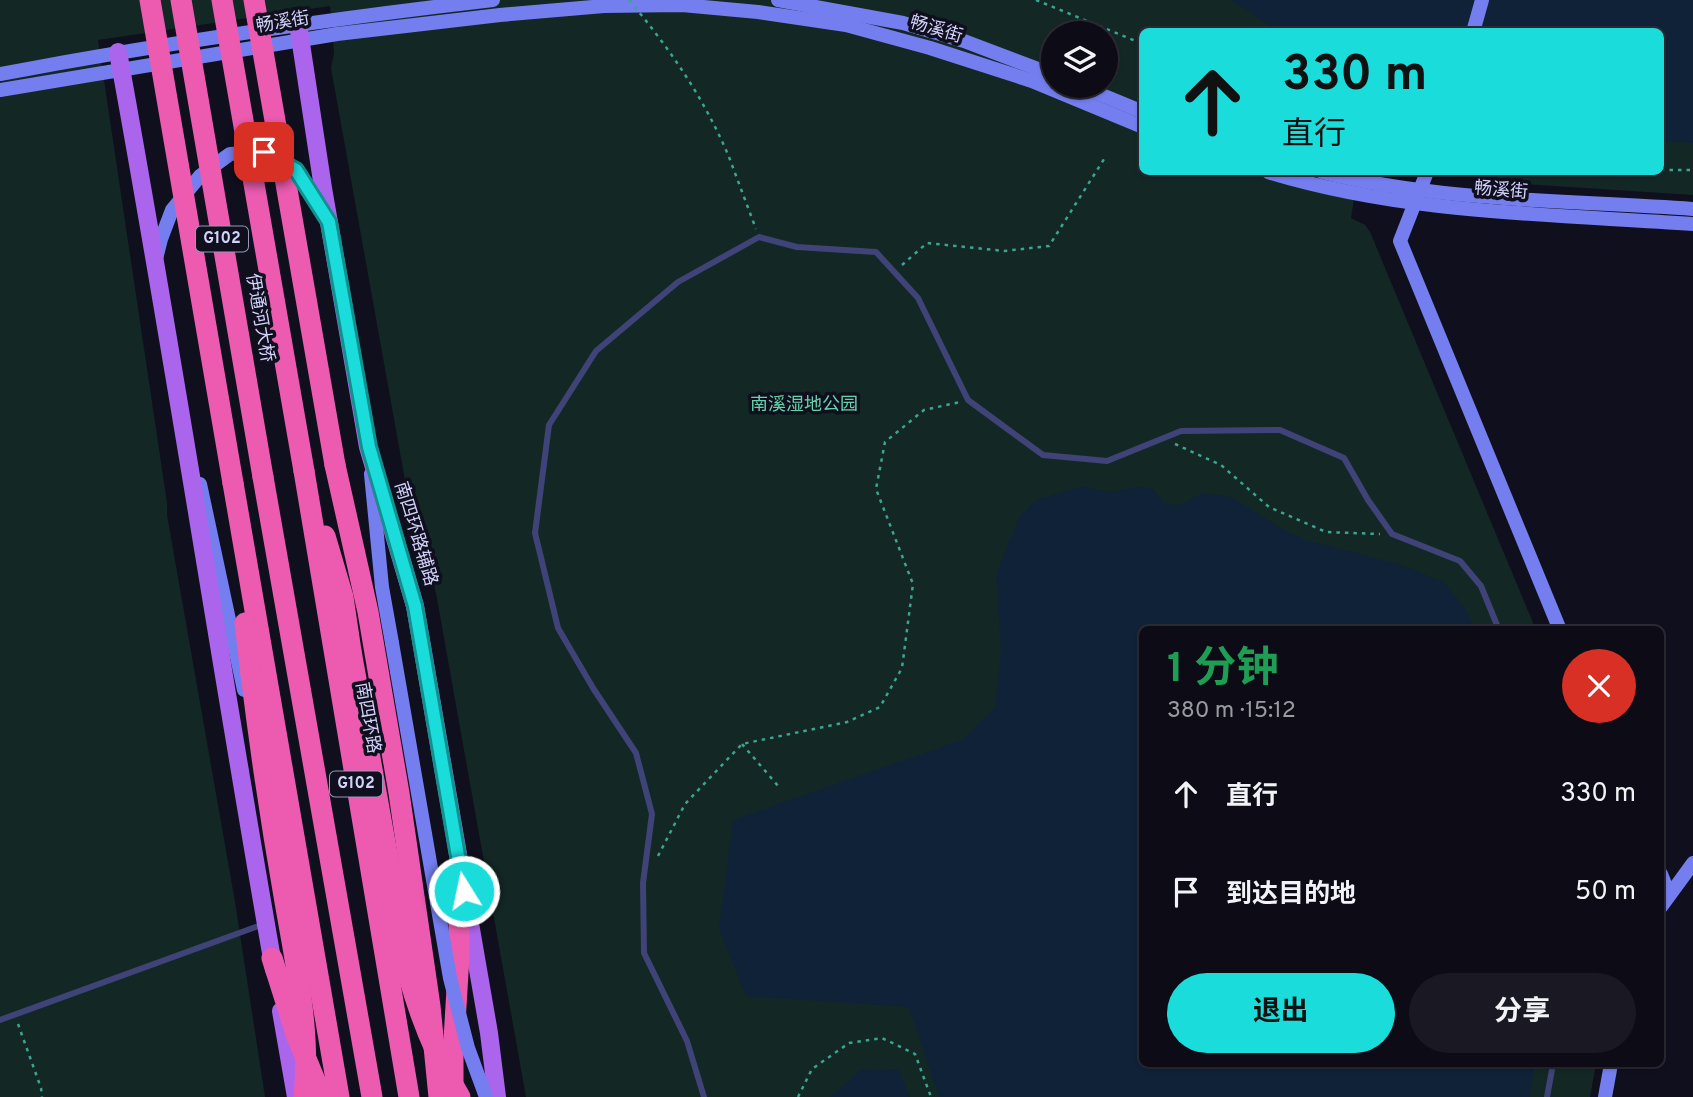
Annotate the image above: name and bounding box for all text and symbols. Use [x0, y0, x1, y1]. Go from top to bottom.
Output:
street label: 畅溪街 [255, 7, 311, 39]
street label: 畅溪街 [907, 11, 965, 49]
map controls [1041, 21, 1118, 98]
button: layers [1041, 21, 1118, 98]
text: 330 m [1282, 46, 1427, 108]
icon: ahead [1167, 56, 1258, 147]
text: 直行 [1282, 116, 1346, 156]
pin [234, 122, 294, 182]
icon: arrive [245, 133, 283, 171]
street label: 畅溪街 [1473, 177, 1529, 205]
road number: G102 [196, 227, 248, 252]
street label: 伊通河大桥 [240, 272, 278, 364]
park label: 南溪湿地公园 [750, 394, 858, 417]
street label: 南四环路辅路 [388, 479, 442, 589]
text: 1 分钟 [1167, 644, 1278, 697]
button: close [1562, 649, 1636, 723]
street label: 南四环路 [349, 681, 385, 755]
text: 380 m · 15:12 [1167, 697, 1296, 726]
road number: G102 [330, 772, 382, 796]
icon: ahead [1167, 775, 1205, 813]
text: 330 m [1560, 778, 1636, 811]
text: 直行 [1226, 781, 1278, 814]
position arrow [427, 854, 501, 928]
icon: arrive [1167, 873, 1205, 911]
text: 50 m [1575, 876, 1636, 909]
text: 到达目的地 [1226, 879, 1356, 912]
button: 退出 [1167, 973, 1395, 1053]
button: 分享 [1409, 973, 1636, 1053]

